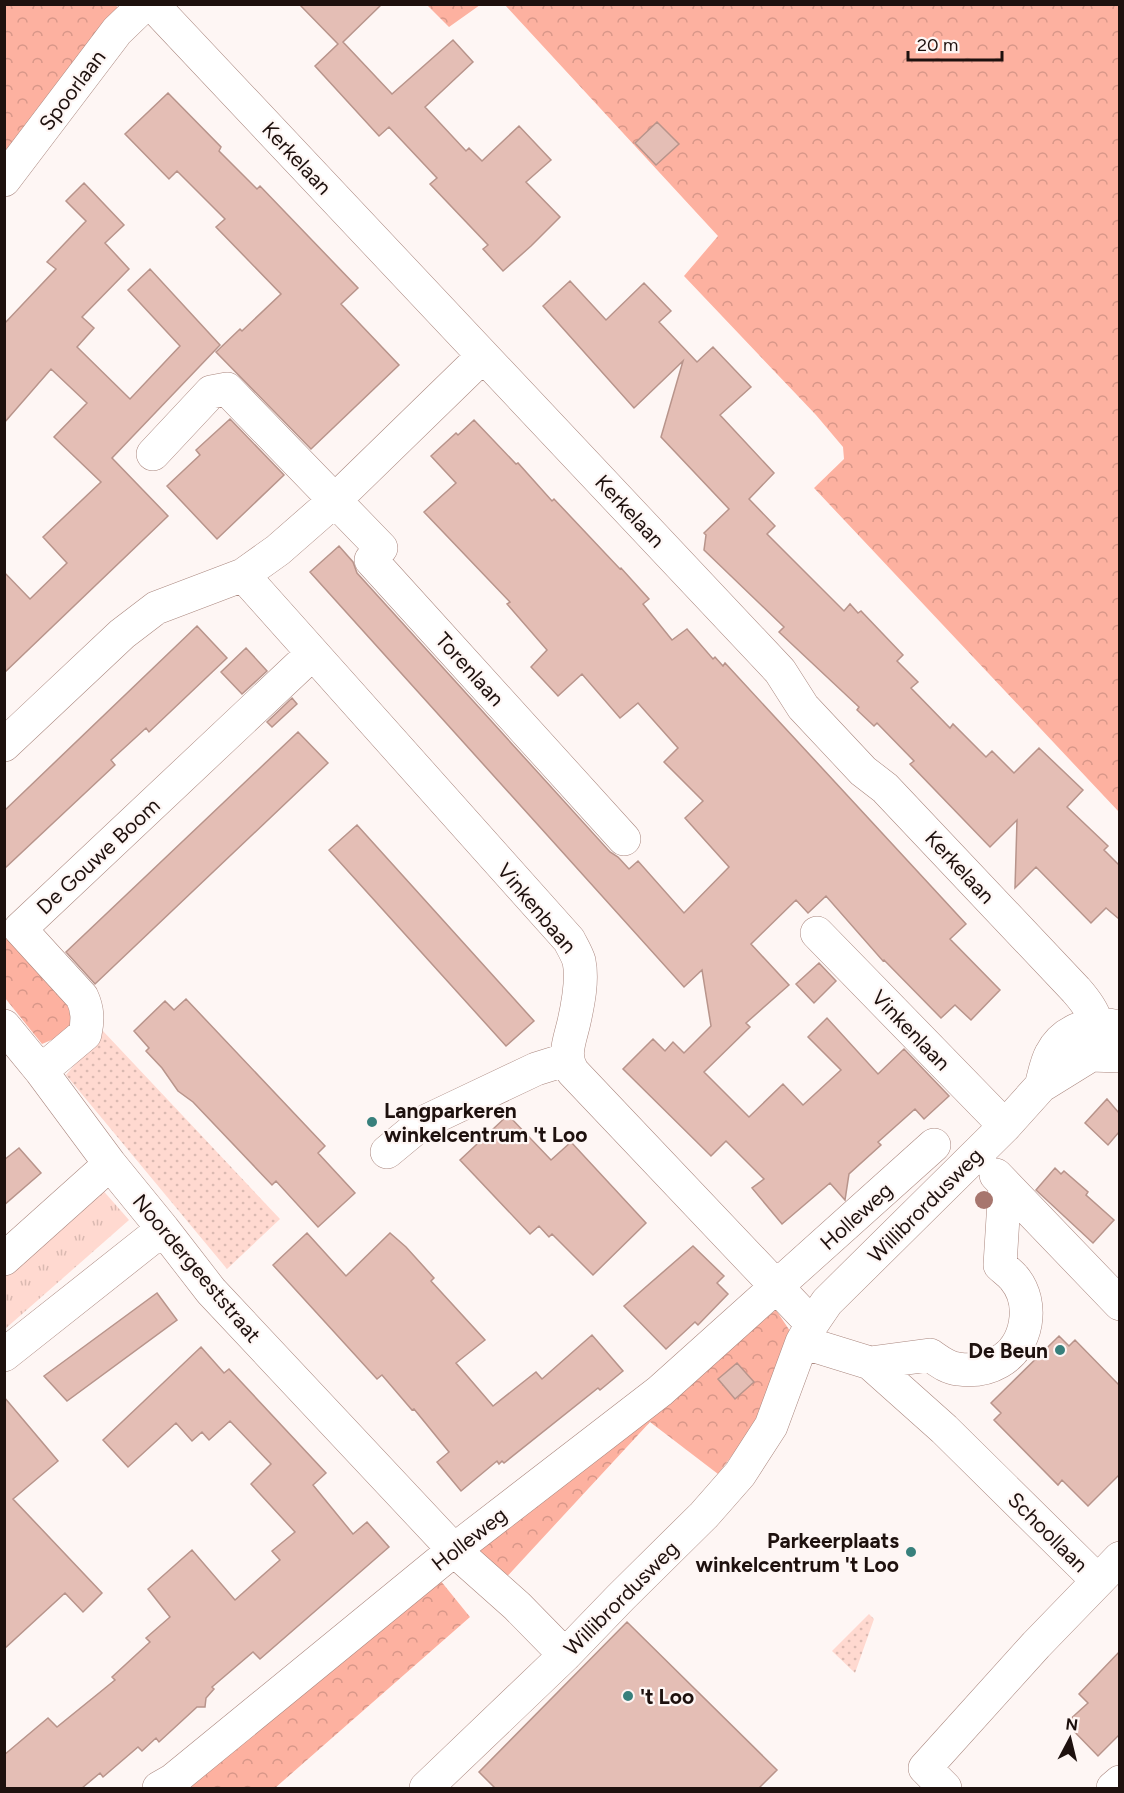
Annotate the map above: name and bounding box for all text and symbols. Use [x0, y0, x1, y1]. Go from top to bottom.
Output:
scale bar [908, 24, 1002, 62]
text: 20 m [917, 34, 958, 56]
street label: Spoorlaan [34, 45, 110, 135]
street label: Kerkelaan [257, 116, 337, 200]
street label: Kerkelaan [590, 469, 670, 553]
street label: Torenlaan [430, 627, 510, 711]
street label: De Gouwe Boom [31, 793, 165, 919]
street label: Kerkelaan [920, 825, 1000, 909]
street label: Vinkenbaan [492, 858, 582, 958]
street label: Vinkenlaan [867, 985, 955, 1075]
place label: Langparkeren winkelcentrum 't Loo [384, 1098, 587, 1147]
marker: Langparkeren winkelcentrum 't Loo [365, 1115, 379, 1129]
street label: Willibrordusweg [863, 1143, 987, 1267]
street label: Holleweg [815, 1177, 897, 1255]
street label: Noordergeeststraat [128, 1189, 266, 1347]
place label: De Beun [968, 1338, 1048, 1363]
marker: De Beun [1053, 1343, 1067, 1357]
street label: Schoollaan [1003, 1487, 1093, 1577]
street label: Holleweg [426, 1502, 512, 1576]
place label: Parkeerplaats winkelcentrum 't Loo [696, 1528, 899, 1577]
street label: Willibrordusweg [559, 1536, 683, 1660]
marker: Parkeerplaats winkelcentrum 't Loo [904, 1545, 918, 1559]
place label: 't Loo [640, 1684, 694, 1709]
marker: 't Loo [621, 1689, 635, 1703]
north arrow [1040, 1709, 1100, 1769]
text: N [1064, 1714, 1079, 1735]

